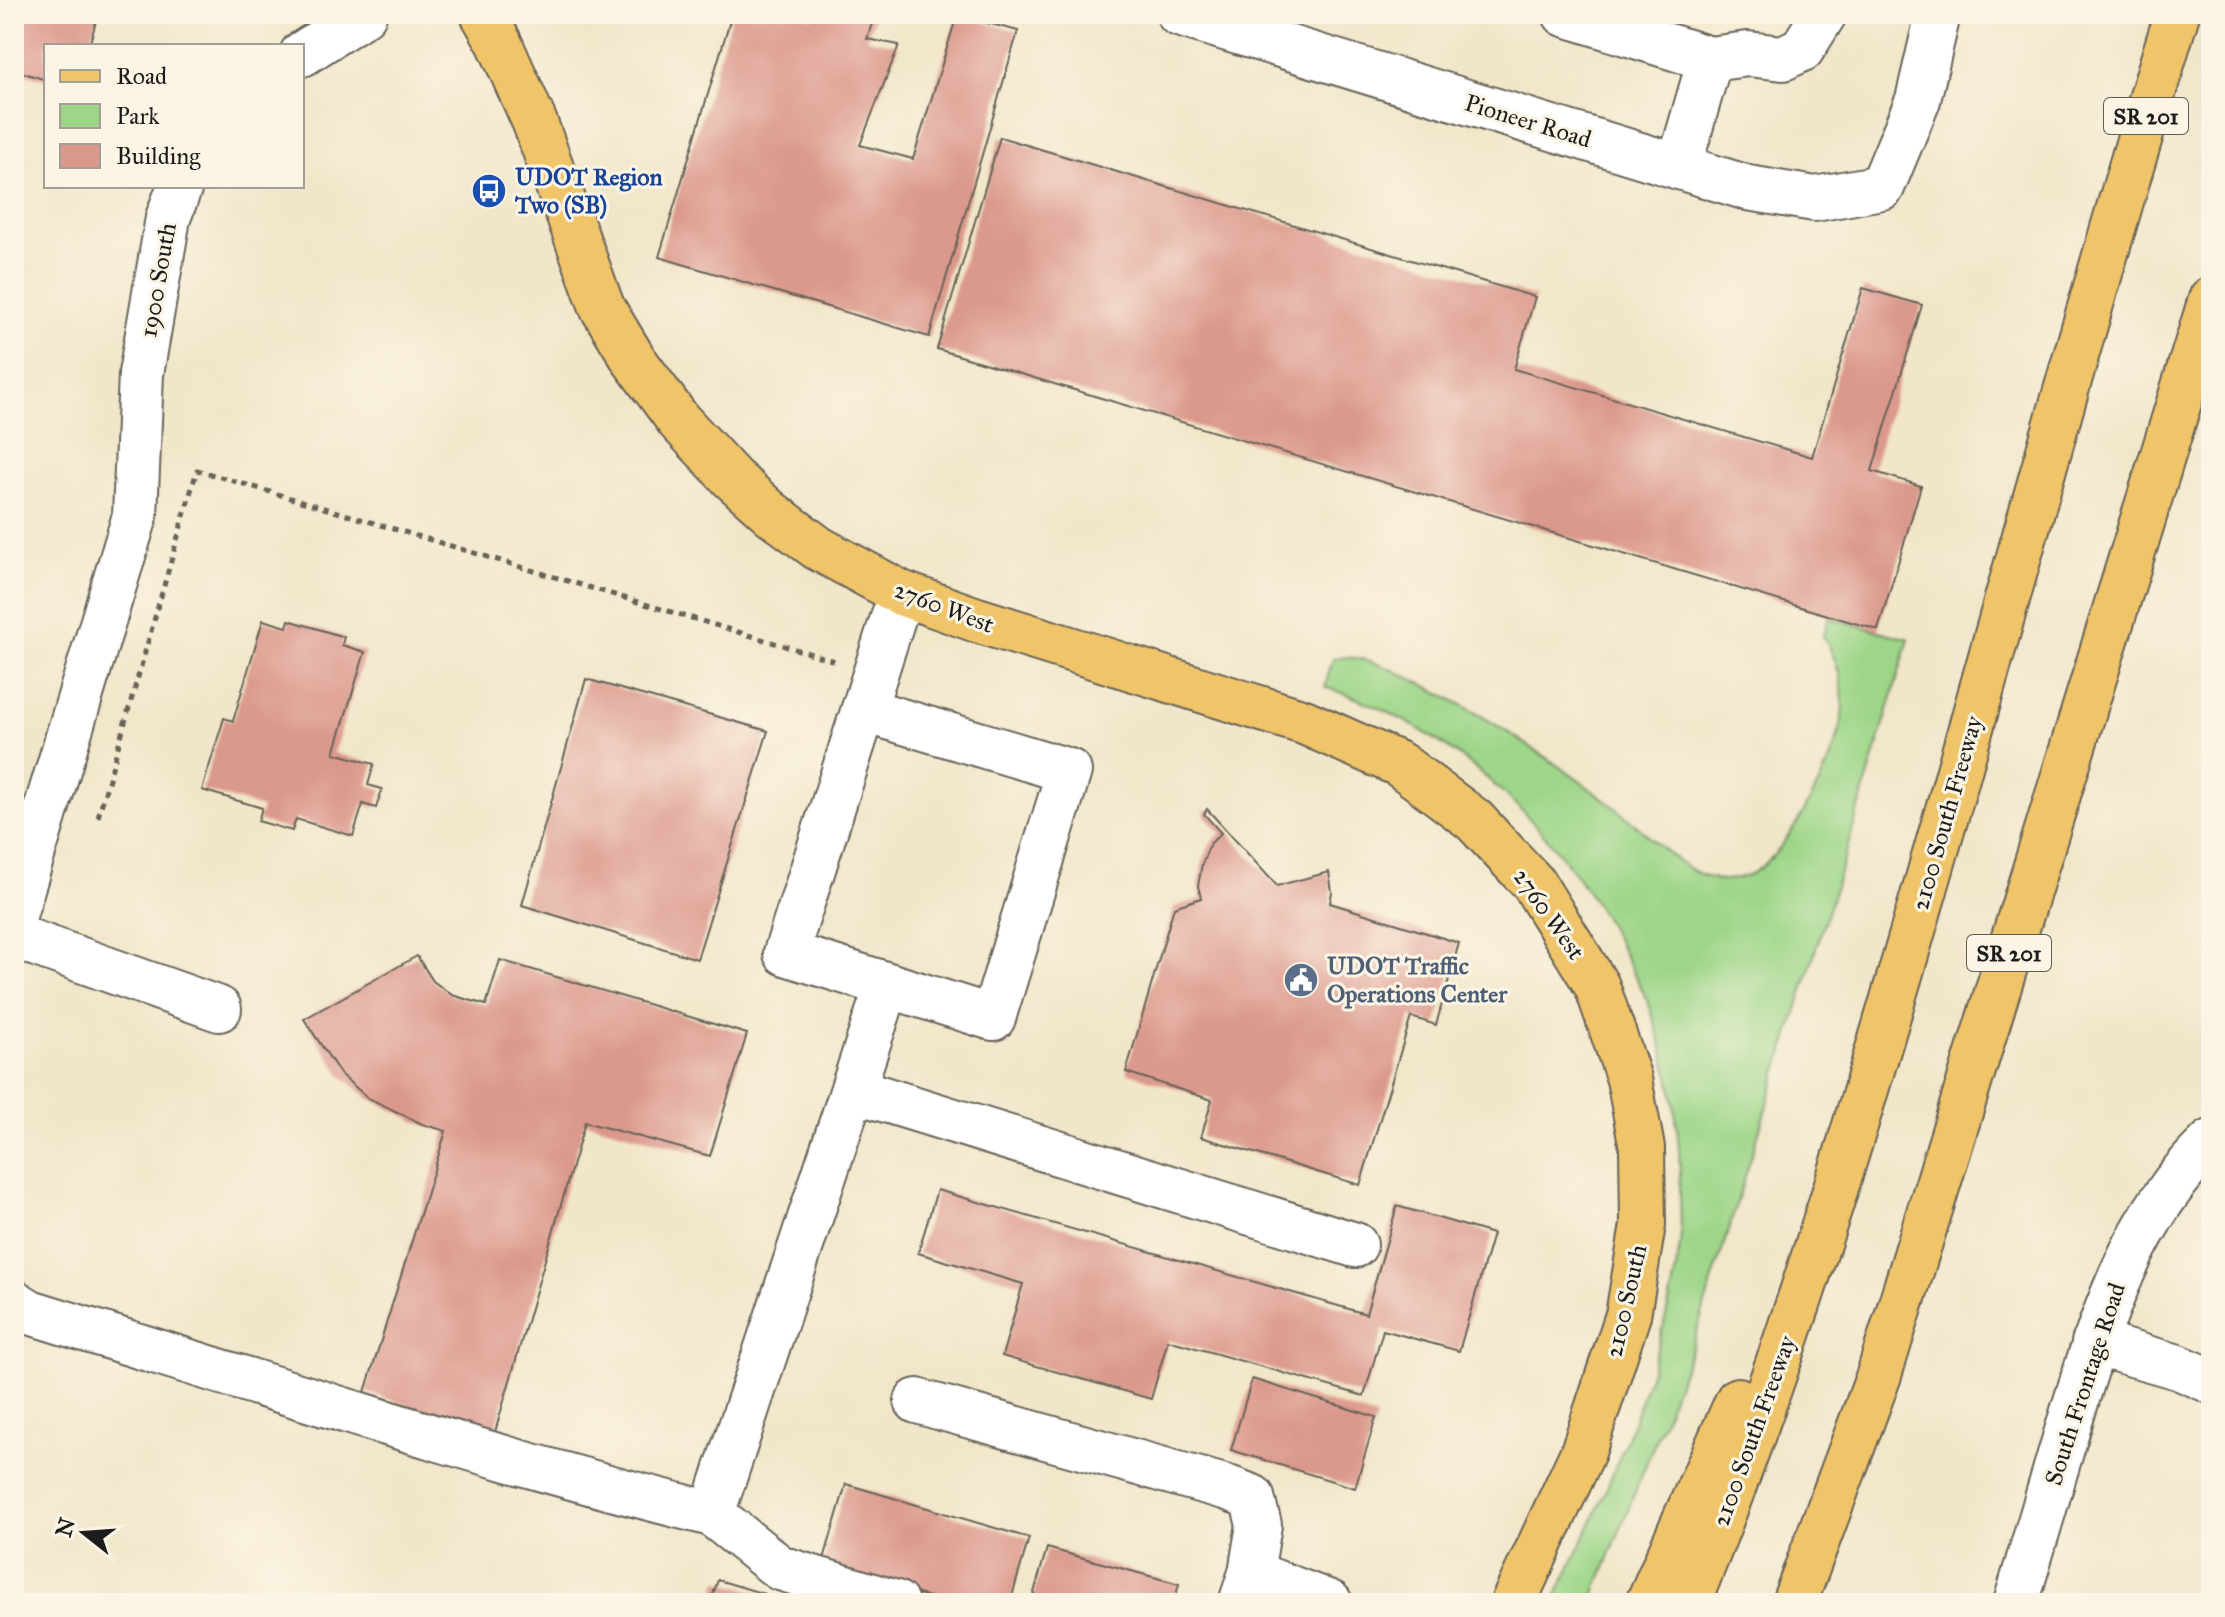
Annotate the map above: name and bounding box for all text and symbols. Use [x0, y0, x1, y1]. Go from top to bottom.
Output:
legend [44, 44, 304, 188]
text: Road [116, 61, 167, 91]
street label: Pioneer Road [1461, 88, 1595, 154]
road number: SR 201 [2104, 98, 2188, 134]
text: Park [116, 101, 160, 131]
text: Building [116, 141, 201, 171]
place label: UDOT Region Two (SB) [514, 162, 662, 220]
bus stop icon: UDOT Region Two (SB) [470, 172, 508, 210]
street label: 1900 South [133, 220, 183, 340]
street label: 2760 West [890, 574, 999, 640]
street label: 2100 South Freeway [1905, 712, 1989, 914]
street label: 2760 West [1507, 863, 1592, 966]
road number: SR 201 [1967, 935, 2051, 971]
place label: UDOT Traffic Operations Center [1327, 951, 1508, 1009]
public building icon: UDOT Traffic Operations Center [1282, 961, 1320, 999]
street label: 2100 South [1598, 1242, 1654, 1360]
street label: South Frontage Road [2038, 1279, 2132, 1489]
street label: 2100 South Freeway [1706, 1331, 1803, 1531]
north arrow [44, 1493, 124, 1573]
text: N [50, 1514, 81, 1540]

